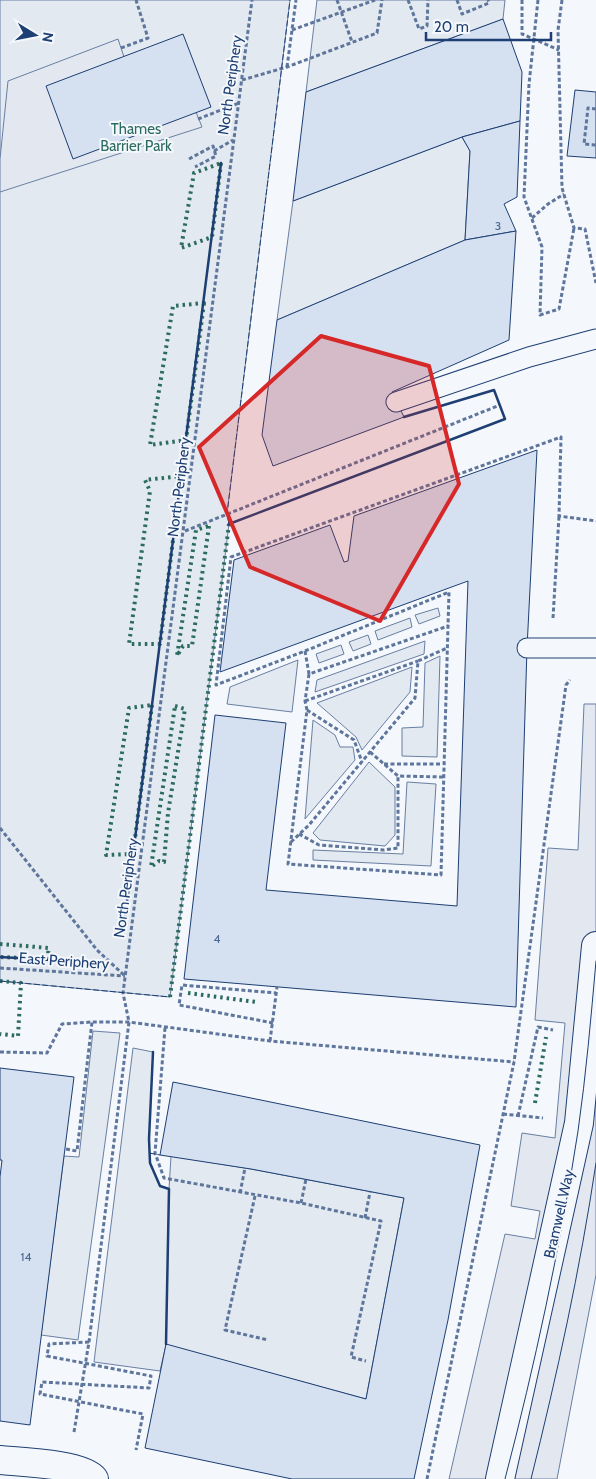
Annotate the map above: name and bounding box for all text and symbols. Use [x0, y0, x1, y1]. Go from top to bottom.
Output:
north arrow [10, 10, 60, 60]
scale bar [426, 10, 551, 42]
text: 20 m [434, 18, 469, 36]
text: N [38, 31, 58, 44]
street label: North Periphery [214, 34, 246, 136]
park label: Thames Barrier Park [100, 120, 172, 155]
house number: 3 [495, 218, 501, 233]
street label: North Periphery [164, 436, 194, 538]
street label: North Periphery [110, 837, 142, 939]
house number: 4 [214, 931, 221, 946]
street label: East Periphery [18, 949, 110, 973]
street label: Bramwell Way [540, 1167, 578, 1260]
house number: 14 [21, 1249, 31, 1264]

